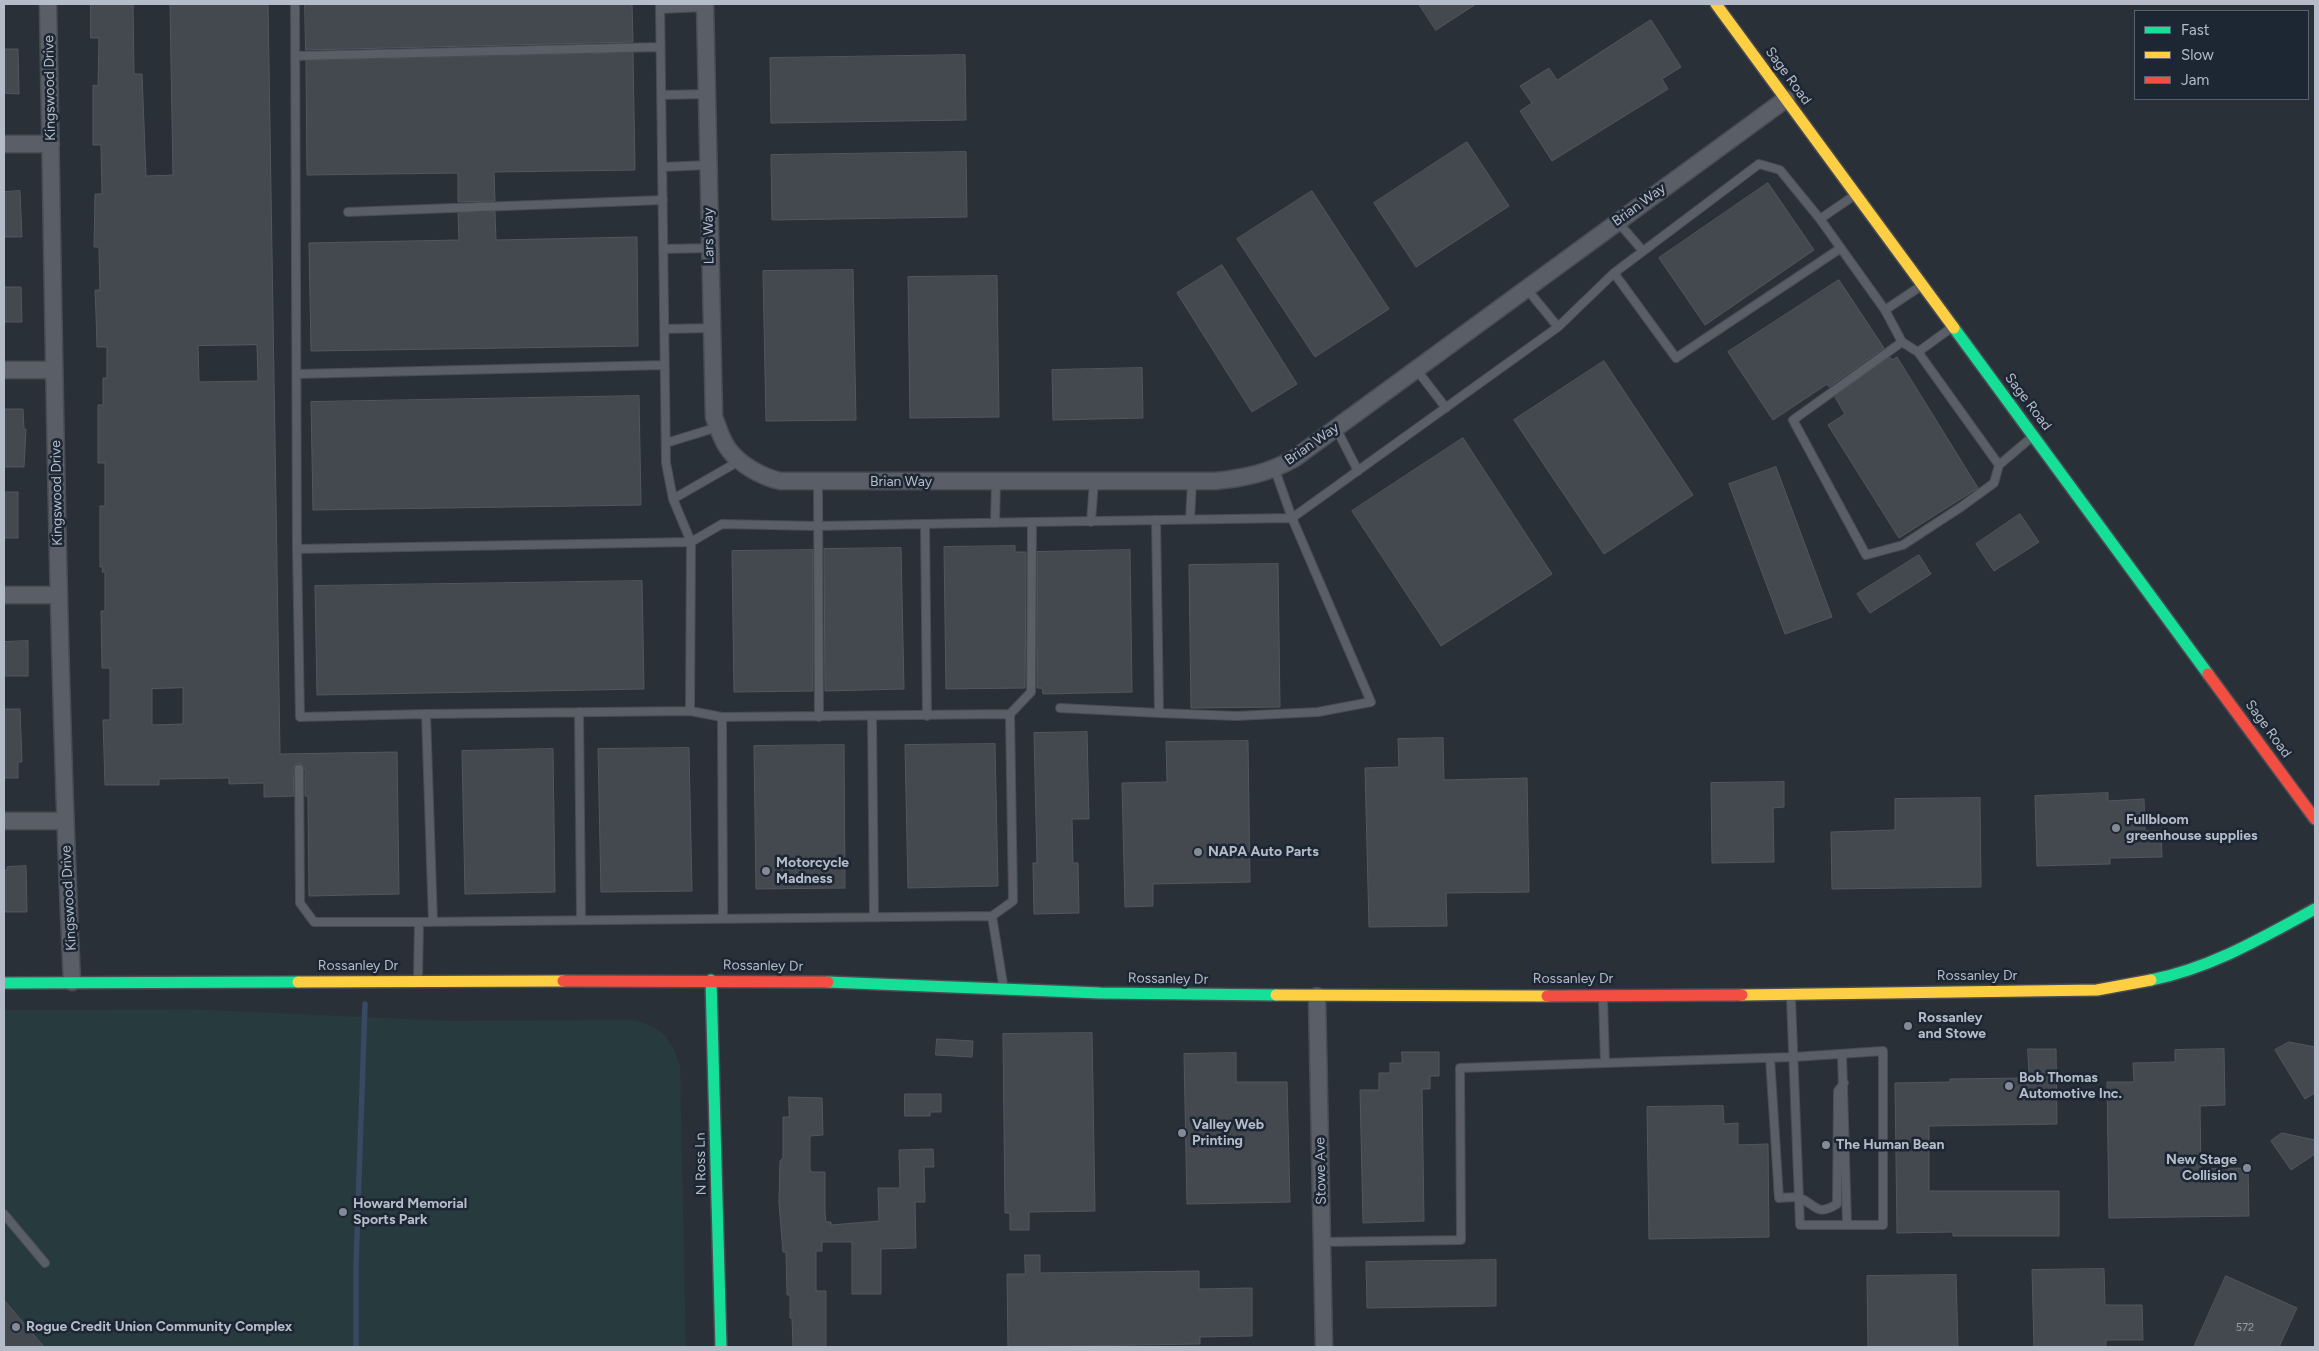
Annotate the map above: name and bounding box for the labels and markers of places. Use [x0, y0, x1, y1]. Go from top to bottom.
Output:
place label: Fullbloom greenhouse supplies [2126, 812, 2258, 844]
marker: Fullbloom greenhouse supplies [2110, 822, 2122, 834]
place label: NAPA Auto Parts [1208, 844, 1319, 860]
marker: NAPA Auto Parts [1192, 846, 1204, 858]
place label: Motorcycle Madness [776, 855, 849, 888]
marker: Motorcycle Madness [760, 865, 772, 877]
place label: Rossanley and Stowe [1918, 1010, 1986, 1042]
marker: Rossanley and Stowe [1902, 1020, 1914, 1032]
place label: Bob Thomas Automotive Inc. [2019, 1070, 2122, 1102]
marker: Bob Thomas Automotive Inc. [2003, 1080, 2015, 1092]
place label: Valley Web Printing [1192, 1117, 1264, 1150]
marker: Valley Web Printing [1176, 1127, 1188, 1139]
place label: The Human Bean [1836, 1137, 1944, 1153]
marker: The Human Bean [1820, 1139, 1832, 1151]
place label: New Stage Collision [2166, 1152, 2237, 1184]
marker: New Stage Collision [2241, 1162, 2253, 1174]
place label: Howard Memorial Sports Park [353, 1196, 467, 1228]
marker: Howard Memorial Sports Park [337, 1206, 349, 1218]
place label: Rogue Credit Union Community Complex [26, 1319, 292, 1335]
marker: Rogue Credit Union Community Complex [10, 1321, 22, 1333]

